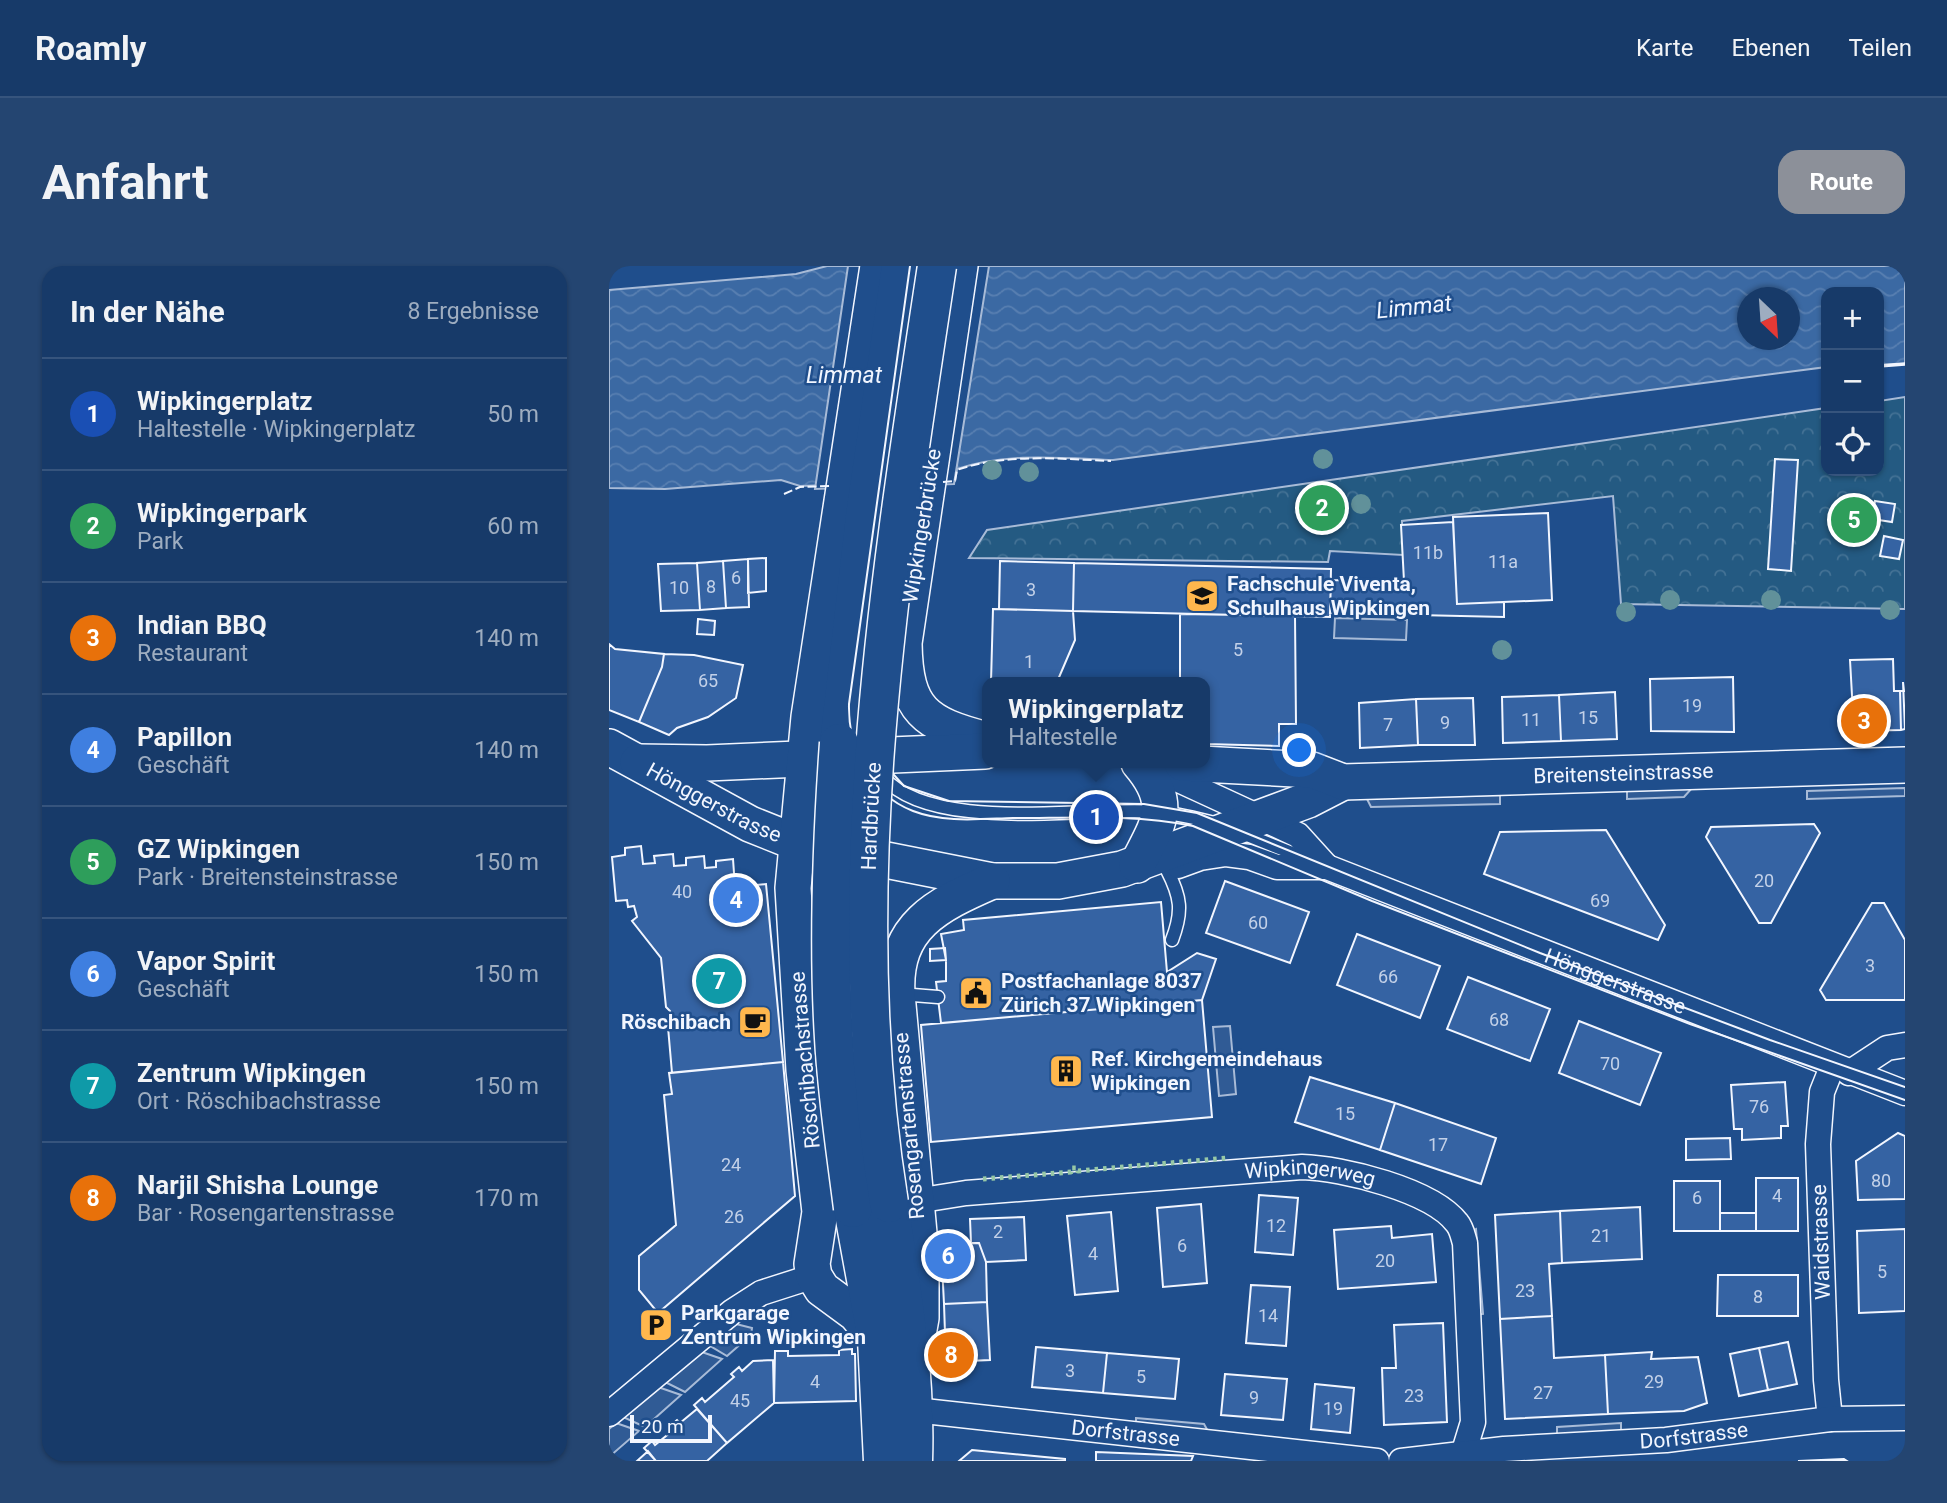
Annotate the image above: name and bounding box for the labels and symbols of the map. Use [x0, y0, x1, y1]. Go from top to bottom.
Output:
north arrow [1737, 287, 1800, 350]
water label: Limmat [1375, 290, 1454, 324]
water label: Limmat [806, 362, 883, 389]
street label: Wipkingerbrücke [898, 447, 946, 605]
pin: 2 [1299, 482, 1345, 534]
pin: 5 [1831, 494, 1877, 546]
house number: 11b [1413, 542, 1443, 563]
house number: 11a [1488, 551, 1518, 572]
house number: 6 [731, 567, 741, 588]
place label: Fachschule Viventa, Schulhaus Wipkingen [1227, 572, 1430, 620]
house number: 8 [706, 576, 716, 597]
house number: 10 [669, 577, 689, 598]
school or university icon: Fachschule Viventa, Schulhaus Wipkingen [1183, 577, 1221, 615]
house number: 3 [1026, 579, 1036, 600]
house number: 5 [1233, 639, 1243, 660]
house number: 1 [1024, 651, 1034, 672]
house number: 65 [698, 670, 718, 691]
house number: 19 [1682, 695, 1702, 716]
pin: 3 [1841, 695, 1887, 747]
house number: 15 [1578, 707, 1598, 728]
house number: 11 [1521, 709, 1541, 730]
house number: 9 [1440, 712, 1450, 733]
house number: 7 [1383, 714, 1393, 735]
your location [1282, 733, 1316, 767]
street label: Hönggerstrasse [642, 758, 785, 847]
street label: Breitensteinstrasse [1533, 759, 1714, 788]
street label: Hardbrücke [857, 761, 886, 871]
pin: 1 [1073, 791, 1119, 843]
house number: 20 [1754, 870, 1774, 891]
pin: 4 [713, 874, 759, 926]
house number: 40 [672, 881, 692, 902]
house number: 69 [1590, 890, 1610, 911]
house number: 60 [1248, 912, 1268, 933]
street label: Hönggerstrasse [1541, 944, 1689, 1019]
pin: 7 [696, 955, 742, 1007]
house number: 3 [1865, 955, 1875, 976]
house number: 66 [1378, 966, 1398, 987]
place label: Postfachanlage 8037 Zürich 37 Wipkingen [1001, 969, 1202, 1017]
street label: Röschibachstrasse [785, 970, 825, 1150]
public building icon: Postfachanlage 8037 Zürich 37 Wipkingen [957, 974, 995, 1012]
cafe icon: Röschibach [736, 1003, 774, 1041]
house number: 68 [1489, 1009, 1509, 1030]
place label: Röschibach [621, 1010, 731, 1034]
street label: Rosengartenstrasse [889, 1032, 929, 1220]
place label: Ref. Kirchgemeindehaus Wipkingen [1091, 1047, 1323, 1095]
building icon: Ref. Kirchgemeindehaus Wipkingen [1047, 1052, 1085, 1090]
house number: 70 [1600, 1053, 1620, 1074]
house number: 76 [1749, 1096, 1769, 1117]
house number: 15 [1335, 1103, 1355, 1124]
house number: 17 [1428, 1134, 1448, 1155]
house number: 24 [721, 1154, 741, 1175]
street label: Wipkingerweg [1244, 1155, 1378, 1191]
house number: 80 [1871, 1170, 1891, 1191]
street label: Waidstrasse [1807, 1184, 1835, 1300]
house number: 4 [1772, 1185, 1782, 1206]
house number: 6 [1692, 1187, 1702, 1208]
house number: 26 [724, 1206, 744, 1227]
house number: 12 [1266, 1215, 1286, 1236]
house number: 2 [993, 1221, 1003, 1242]
house number: 21 [1591, 1225, 1611, 1246]
pin: 6 [925, 1230, 971, 1282]
house number: 6 [1177, 1235, 1187, 1256]
house number: 4 [1088, 1243, 1098, 1264]
house number: 20 [1375, 1250, 1395, 1271]
house number: 5 [1877, 1261, 1887, 1282]
house number: 23 [1515, 1280, 1535, 1301]
house number: 8 [1753, 1286, 1763, 1307]
place label: Parkgarage Zentrum Wipkingen [681, 1301, 866, 1349]
house number: 14 [1258, 1305, 1278, 1326]
parking icon: Parkgarage Zentrum Wipkingen [637, 1306, 675, 1344]
pin: 8 [928, 1329, 974, 1381]
house number: 3 [1065, 1360, 1075, 1381]
house number: 5 [1136, 1366, 1146, 1387]
house number: 4 [810, 1371, 820, 1392]
house number: 29 [1644, 1371, 1664, 1392]
house number: 27 [1533, 1382, 1553, 1403]
house number: 23 [1404, 1385, 1424, 1406]
house number: 9 [1249, 1387, 1259, 1408]
house number: 45 [730, 1390, 750, 1411]
house number: 19 [1323, 1398, 1343, 1419]
scale bar [630, 1412, 712, 1444]
street label: Dorfstrasse [1070, 1415, 1181, 1451]
street label: Dorfstrasse [1639, 1418, 1749, 1453]

